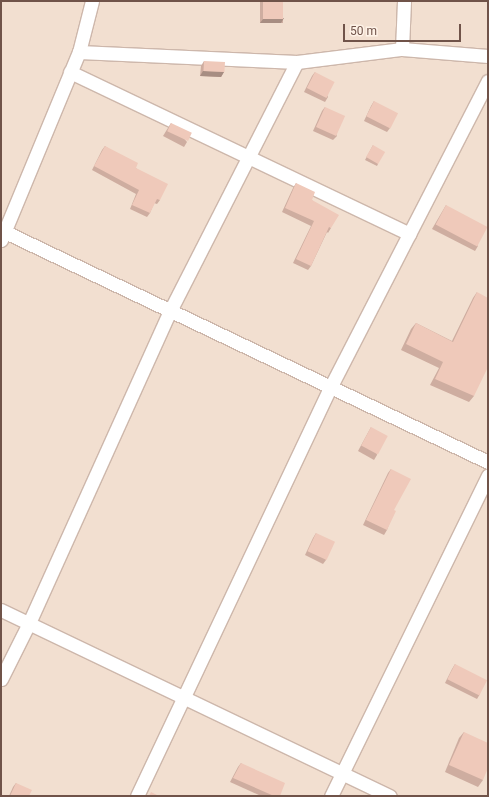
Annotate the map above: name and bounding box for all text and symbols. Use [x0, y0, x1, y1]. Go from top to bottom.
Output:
scale bar [345, 16, 463, 42]
text: 50 m [350, 24, 377, 38]

